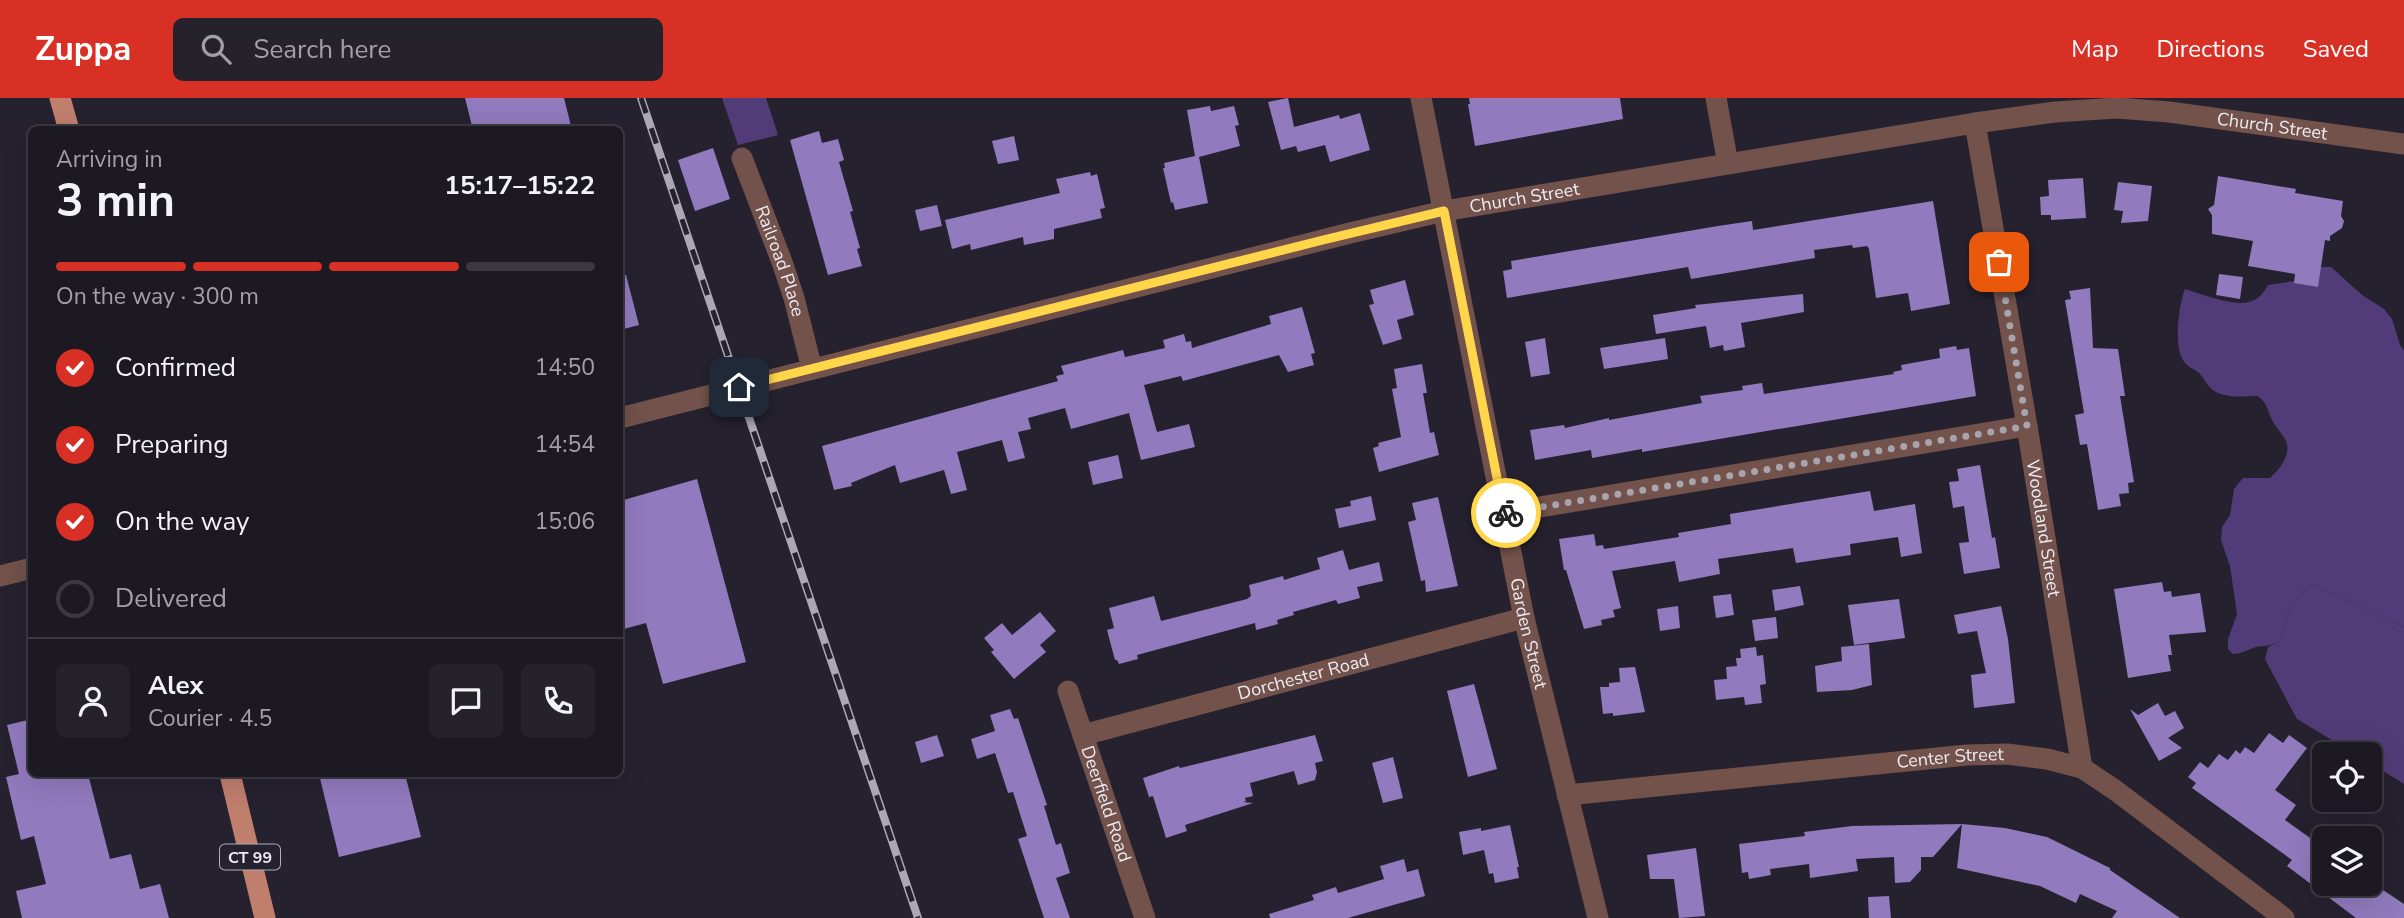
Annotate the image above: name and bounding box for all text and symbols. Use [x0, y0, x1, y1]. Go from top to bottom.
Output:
search box [173, 18, 663, 81]
text: Zuppa [35, 27, 131, 72]
icon: search [197, 30, 235, 68]
text: Search here [253, 32, 391, 67]
text: Map [2071, 33, 2118, 65]
text: Directions [2156, 33, 2265, 65]
text: Saved [2303, 33, 2369, 65]
street label: Church Street [2215, 107, 2330, 146]
text: Arriving in [56, 144, 163, 175]
text: 15:17–15:22 [444, 168, 595, 203]
text: 3 min [56, 169, 175, 232]
street label: Church Street [1467, 177, 1582, 219]
street label: Railroad Place [749, 202, 810, 319]
pin [1969, 232, 2029, 292]
icon: bag [1980, 243, 2018, 281]
text: On the way · 300 m [56, 281, 259, 312]
icon: check [56, 349, 94, 387]
text: Confirmed [115, 350, 236, 385]
text: 14:50 [535, 352, 595, 383]
pin [709, 357, 769, 417]
icon: home [720, 368, 758, 406]
icon: check [56, 426, 94, 464]
text: Preparing [115, 427, 228, 462]
text: 14:54 [535, 429, 595, 460]
street label: Woodland Street [2021, 458, 2066, 599]
courier [1471, 478, 1541, 548]
icon: bike [1487, 494, 1525, 532]
icon: check [56, 503, 94, 541]
text: On the way [115, 504, 249, 539]
text: 15:06 [535, 506, 595, 537]
street label: Garden Street [1504, 576, 1553, 692]
text: Delivered [115, 581, 227, 616]
street label: Dorchester Road [1235, 648, 1372, 705]
button: person [56, 664, 130, 738]
button: chat [429, 664, 503, 738]
button: phone [521, 664, 595, 738]
text: Alex [148, 668, 204, 703]
text: Courier · 4.5 [148, 703, 272, 734]
street label: Deerfield Road [1075, 742, 1137, 865]
street label: Center Street [1895, 742, 2005, 774]
map controls [2312, 742, 2382, 896]
button: locate [2312, 742, 2382, 812]
button: layers [2312, 826, 2382, 896]
road number: CT 99 [220, 844, 280, 870]

